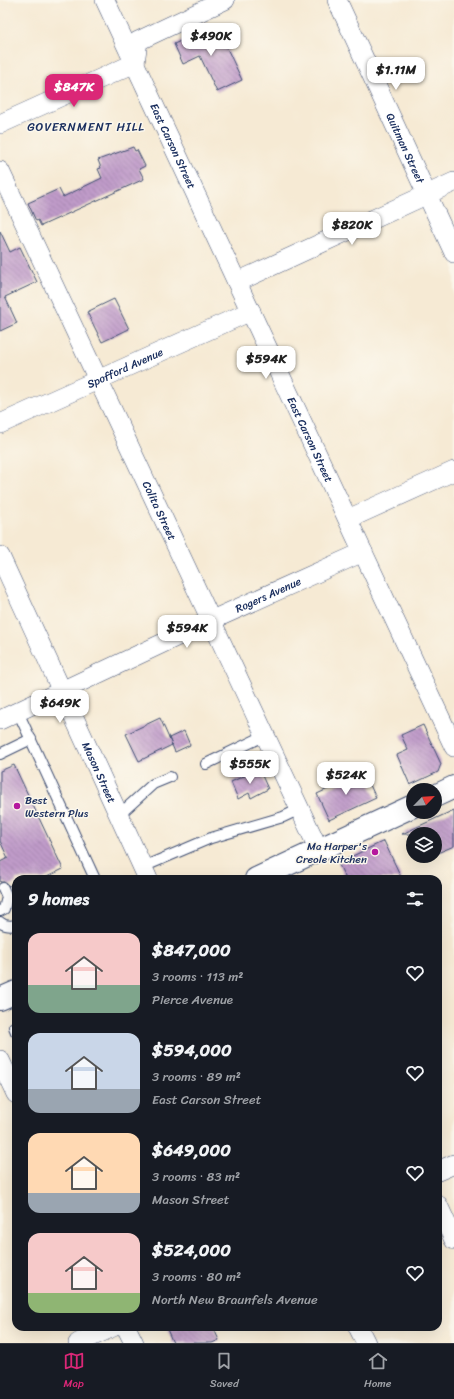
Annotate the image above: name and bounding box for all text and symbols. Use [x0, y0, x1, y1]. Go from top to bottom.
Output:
pin: $490K [183, 23, 239, 57]
text: $490K [191, 24, 231, 47]
pin: $1.11M [363, 57, 429, 91]
text: $1.11M [376, 58, 416, 81]
pin: $847K [46, 74, 102, 108]
text: $847K [54, 75, 94, 98]
street label: East Carson Street [144, 100, 201, 192]
street label: Quitman Street [380, 110, 430, 187]
district label: GOVERNMENT HILL [27, 116, 145, 138]
pin: $820K [324, 212, 380, 246]
text: $820K [332, 213, 372, 236]
street label: Spofford Avenue [84, 343, 167, 394]
pin: $594K [238, 346, 294, 380]
text: $594K [246, 347, 286, 370]
street label: East Carson Street [282, 394, 338, 486]
street label: Colita Street [137, 478, 181, 544]
street label: Rogers Avenue [232, 572, 305, 618]
pin: $594K [159, 615, 215, 649]
text: $594K [167, 616, 207, 639]
pin: $649K [32, 690, 88, 724]
text: $649K [40, 691, 80, 714]
street label: Mason Street [76, 739, 121, 807]
pin: $555K [222, 751, 278, 785]
text: $555K [230, 752, 270, 775]
pin: $524K [318, 762, 374, 796]
text: $524K [326, 763, 366, 786]
north arrow [406, 783, 442, 819]
map controls [406, 783, 442, 863]
place label: Best Western Plus [25, 791, 89, 823]
marker: Best Western Plus [12, 801, 22, 811]
button: layers [406, 827, 442, 863]
place label: Ma Harper's Creole Kitchen [296, 837, 368, 869]
marker: Ma Harper's Creole Kitchen [370, 847, 380, 857]
text: 9 homes [28, 884, 89, 914]
icon: filters [404, 888, 426, 910]
text: $847,000 [152, 935, 231, 965]
icon: home [60, 949, 108, 997]
icon: heart [404, 962, 426, 984]
text: 3 rooms · 113 m² [152, 965, 243, 988]
text: Pierce Avenue [152, 988, 233, 1011]
text: $594,000 [152, 1035, 232, 1065]
icon: home [60, 1049, 108, 1097]
icon: heart [404, 1062, 426, 1084]
text: 3 rooms · 89 m² [152, 1065, 241, 1088]
text: East Carson Street [152, 1088, 261, 1111]
text: $649,000 [152, 1135, 231, 1165]
icon: home [60, 1149, 108, 1197]
icon: heart [404, 1162, 426, 1184]
text: 3 rooms · 83 m² [152, 1165, 240, 1188]
text: Mason Street [152, 1188, 229, 1211]
text: $524,000 [152, 1235, 231, 1265]
icon: home [60, 1249, 108, 1297]
icon: heart [404, 1262, 426, 1284]
text: 3 rooms · 80 m² [152, 1265, 241, 1288]
text: North New Braunfels Avenue [152, 1288, 318, 1311]
tab: Map [63, 1350, 85, 1393]
tab: Saved [210, 1350, 239, 1393]
tab: Home [364, 1350, 391, 1393]

